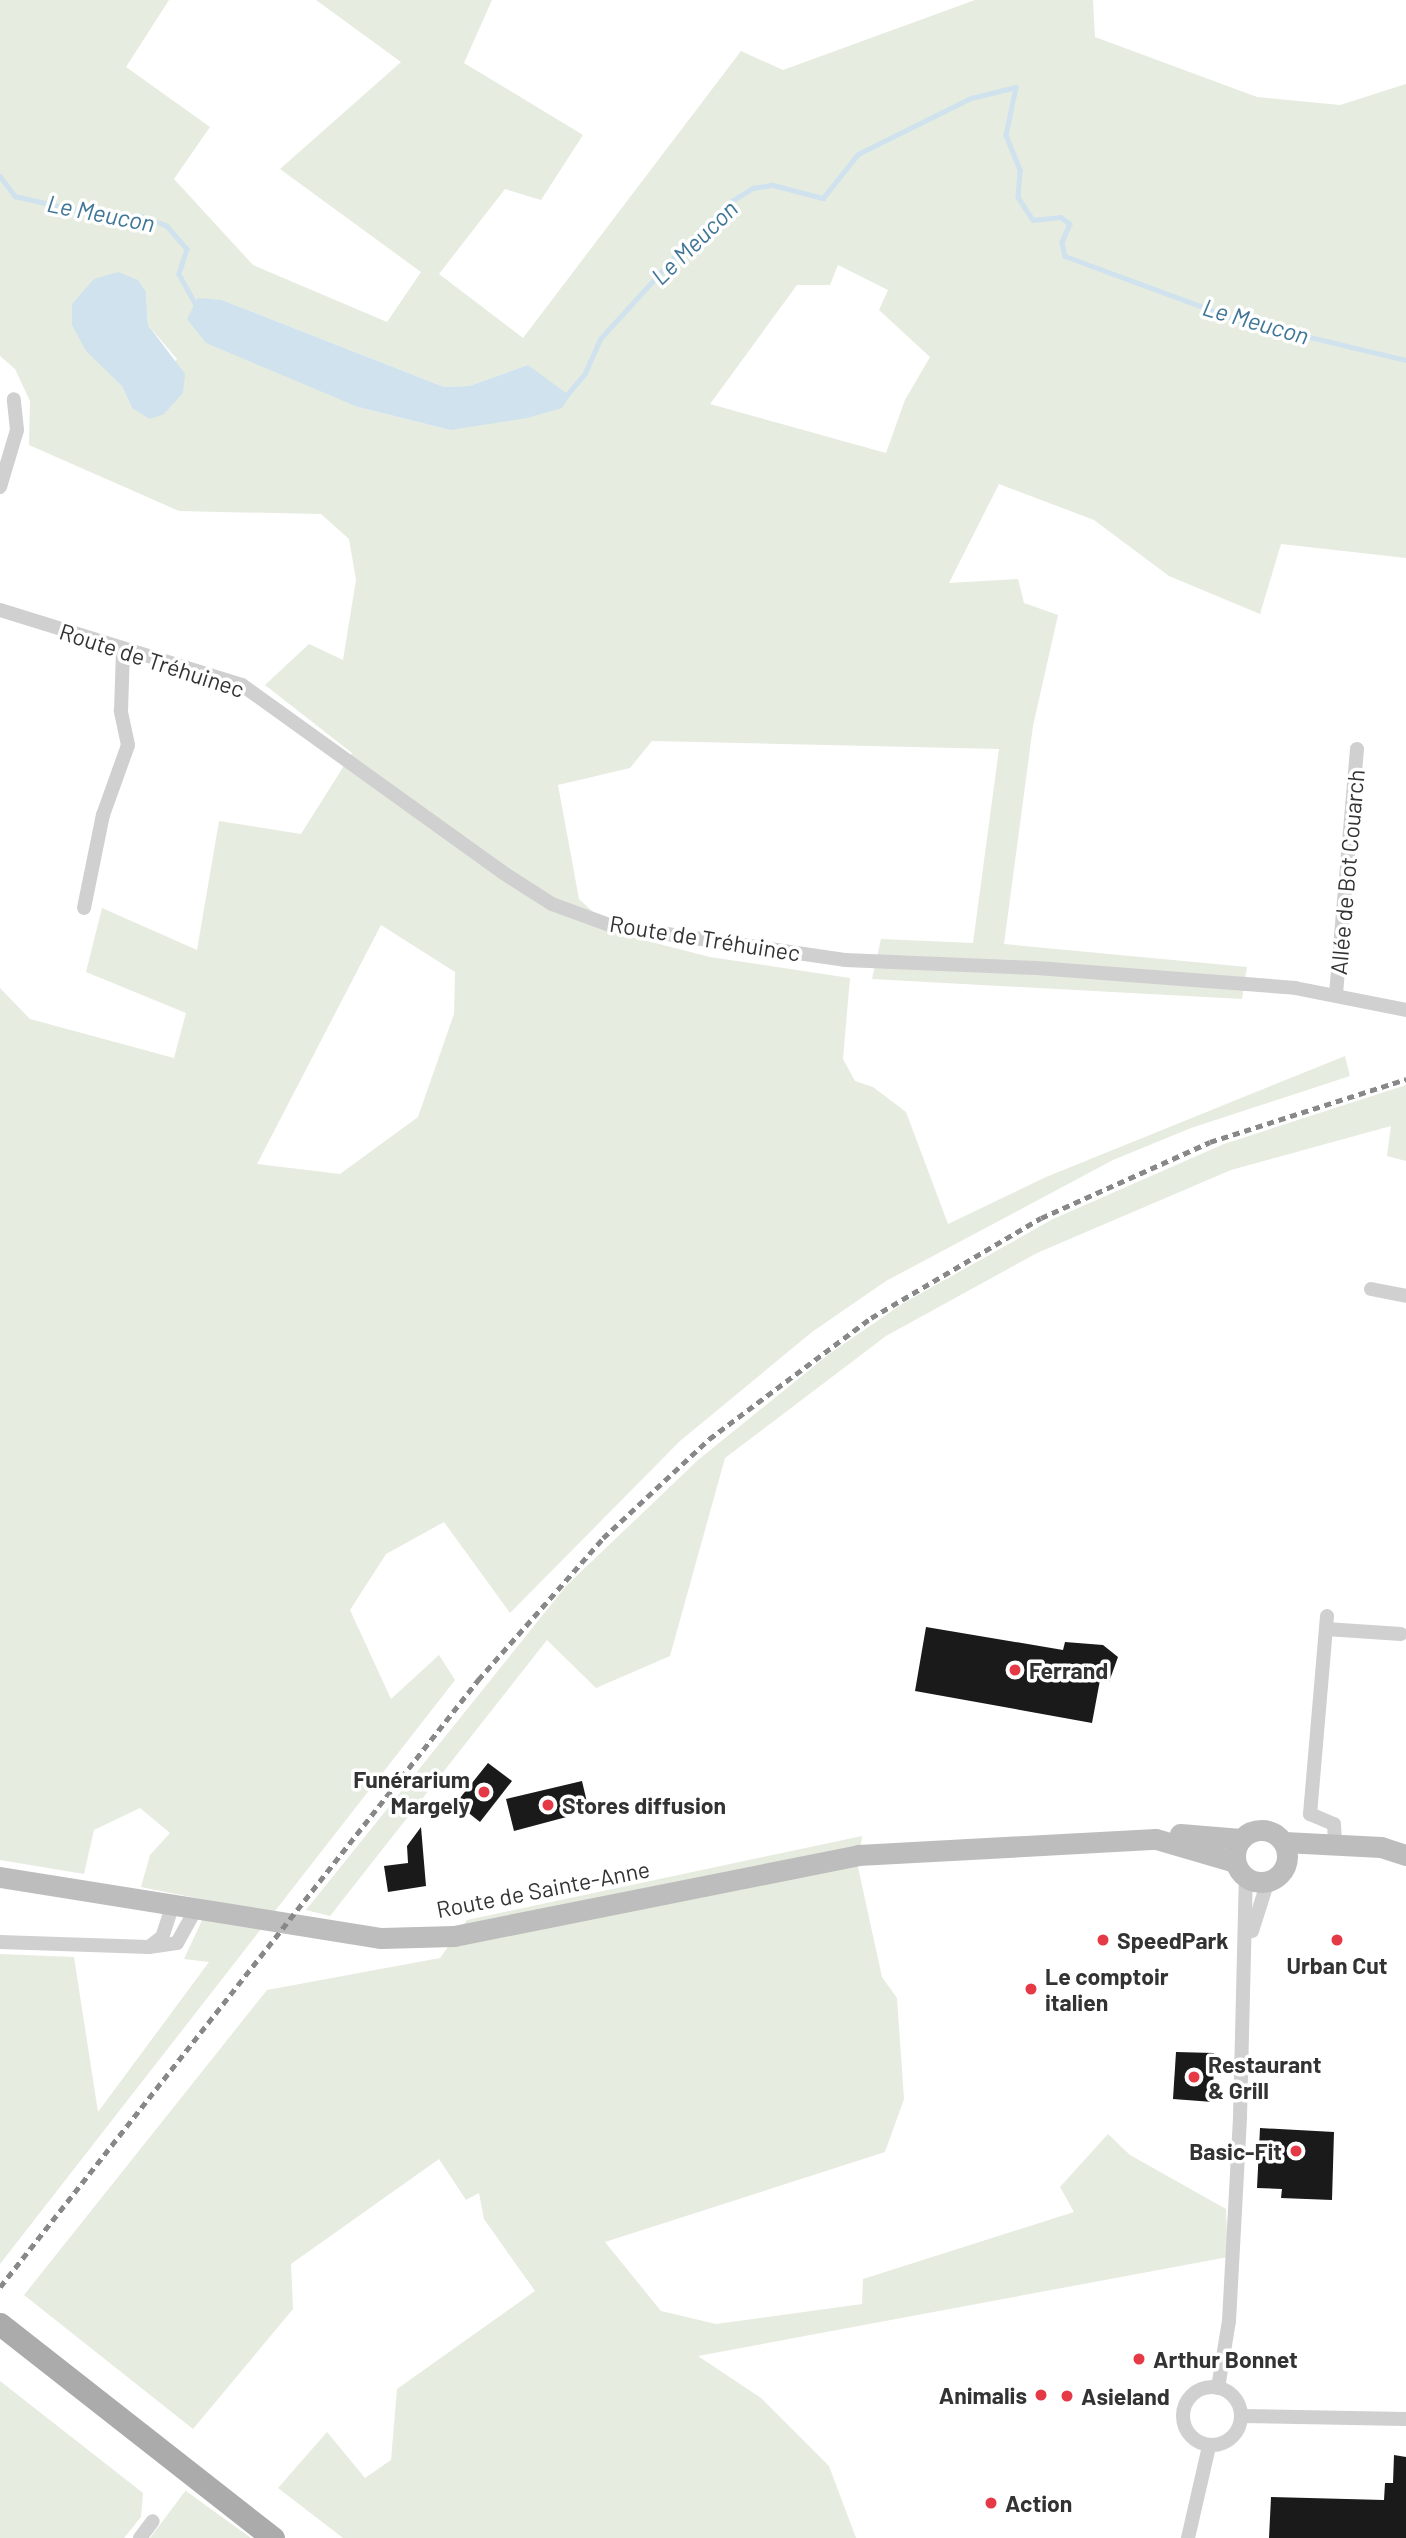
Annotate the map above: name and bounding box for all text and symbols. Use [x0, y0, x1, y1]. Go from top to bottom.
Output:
water label: Le Meucon [45, 188, 157, 238]
water label: Le Meucon [645, 194, 743, 290]
water label: Le Meucon [1200, 292, 1312, 350]
street label: Route de Tréhuinec [56, 617, 248, 703]
street label: Allée de Bot Couarch [1324, 768, 1370, 976]
street label: Route de Tréhuinec [608, 909, 802, 967]
place label: Ferrand [1029, 1656, 1108, 1684]
marker: Ferrand [1007, 1662, 1023, 1678]
place label: Funérarium Margely [353, 1765, 470, 1819]
marker: Funérarium Margely [476, 1784, 492, 1800]
place label: Stores diffusion [562, 1791, 726, 1819]
marker: Stores diffusion [540, 1797, 556, 1813]
street label: Route de Sainte-Anne [434, 1855, 652, 1923]
place label: SpeedPark [1117, 1926, 1229, 1954]
marker: SpeedPark [1095, 1932, 1111, 1948]
marker: Urban Cut [1329, 1932, 1345, 1948]
place label: Urban Cut [1287, 1951, 1387, 1979]
place label: Le comptoir italien [1045, 1962, 1169, 2016]
marker: Le comptoir italien [1023, 1981, 1039, 1997]
place label: Restaurant & Grill [1208, 2050, 1321, 2104]
marker: Restaurant & Grill [1186, 2069, 1202, 2085]
place label: Basic-Fit [1189, 2137, 1282, 2165]
marker: Basic-Fit [1288, 2143, 1304, 2159]
place label: Arthur Bonnet [1153, 2345, 1298, 2373]
marker: Arthur Bonnet [1131, 2351, 1147, 2367]
place label: Animalis [939, 2381, 1027, 2409]
place label: Asieland [1081, 2382, 1170, 2410]
marker: Animalis [1033, 2387, 1049, 2403]
marker: Asieland [1059, 2388, 1075, 2404]
place label: Action [1005, 2489, 1072, 2517]
marker: Action [983, 2495, 999, 2511]

